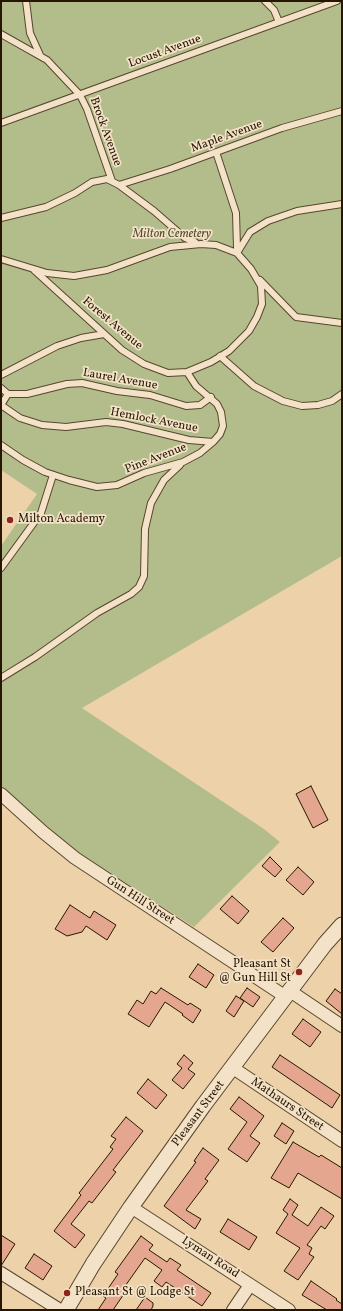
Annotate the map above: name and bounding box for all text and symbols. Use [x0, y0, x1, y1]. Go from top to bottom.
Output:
street label: Locust Avenue [127, 32, 203, 72]
street label: Brock Avenue [86, 96, 124, 168]
street label: Maple Avenue [189, 117, 265, 157]
park label: Milton Cemetery [133, 228, 211, 242]
street label: Forest Avenue [79, 295, 145, 353]
street label: Laurel Avenue [82, 366, 158, 394]
street label: Hemlock Avenue [109, 405, 199, 437]
street label: Pine Avenue [123, 441, 189, 477]
place label: Milton Academy [18, 513, 105, 527]
marker: Milton Academy [5, 515, 15, 525]
street label: Gun Hill Street [103, 874, 177, 928]
place label: Pleasant St @ Gun Hill St [218, 958, 291, 986]
marker: Pleasant St @ Gun Hill St [294, 967, 304, 977]
street label: Mathaurs Street [248, 1075, 326, 1135]
street label: Pleasant Street [170, 1078, 228, 1150]
street label: Lyman Road [179, 1234, 241, 1282]
place label: Pleasant St @ Lodge St [75, 1286, 195, 1300]
marker: Pleasant St @ Lodge St [62, 1288, 72, 1298]

